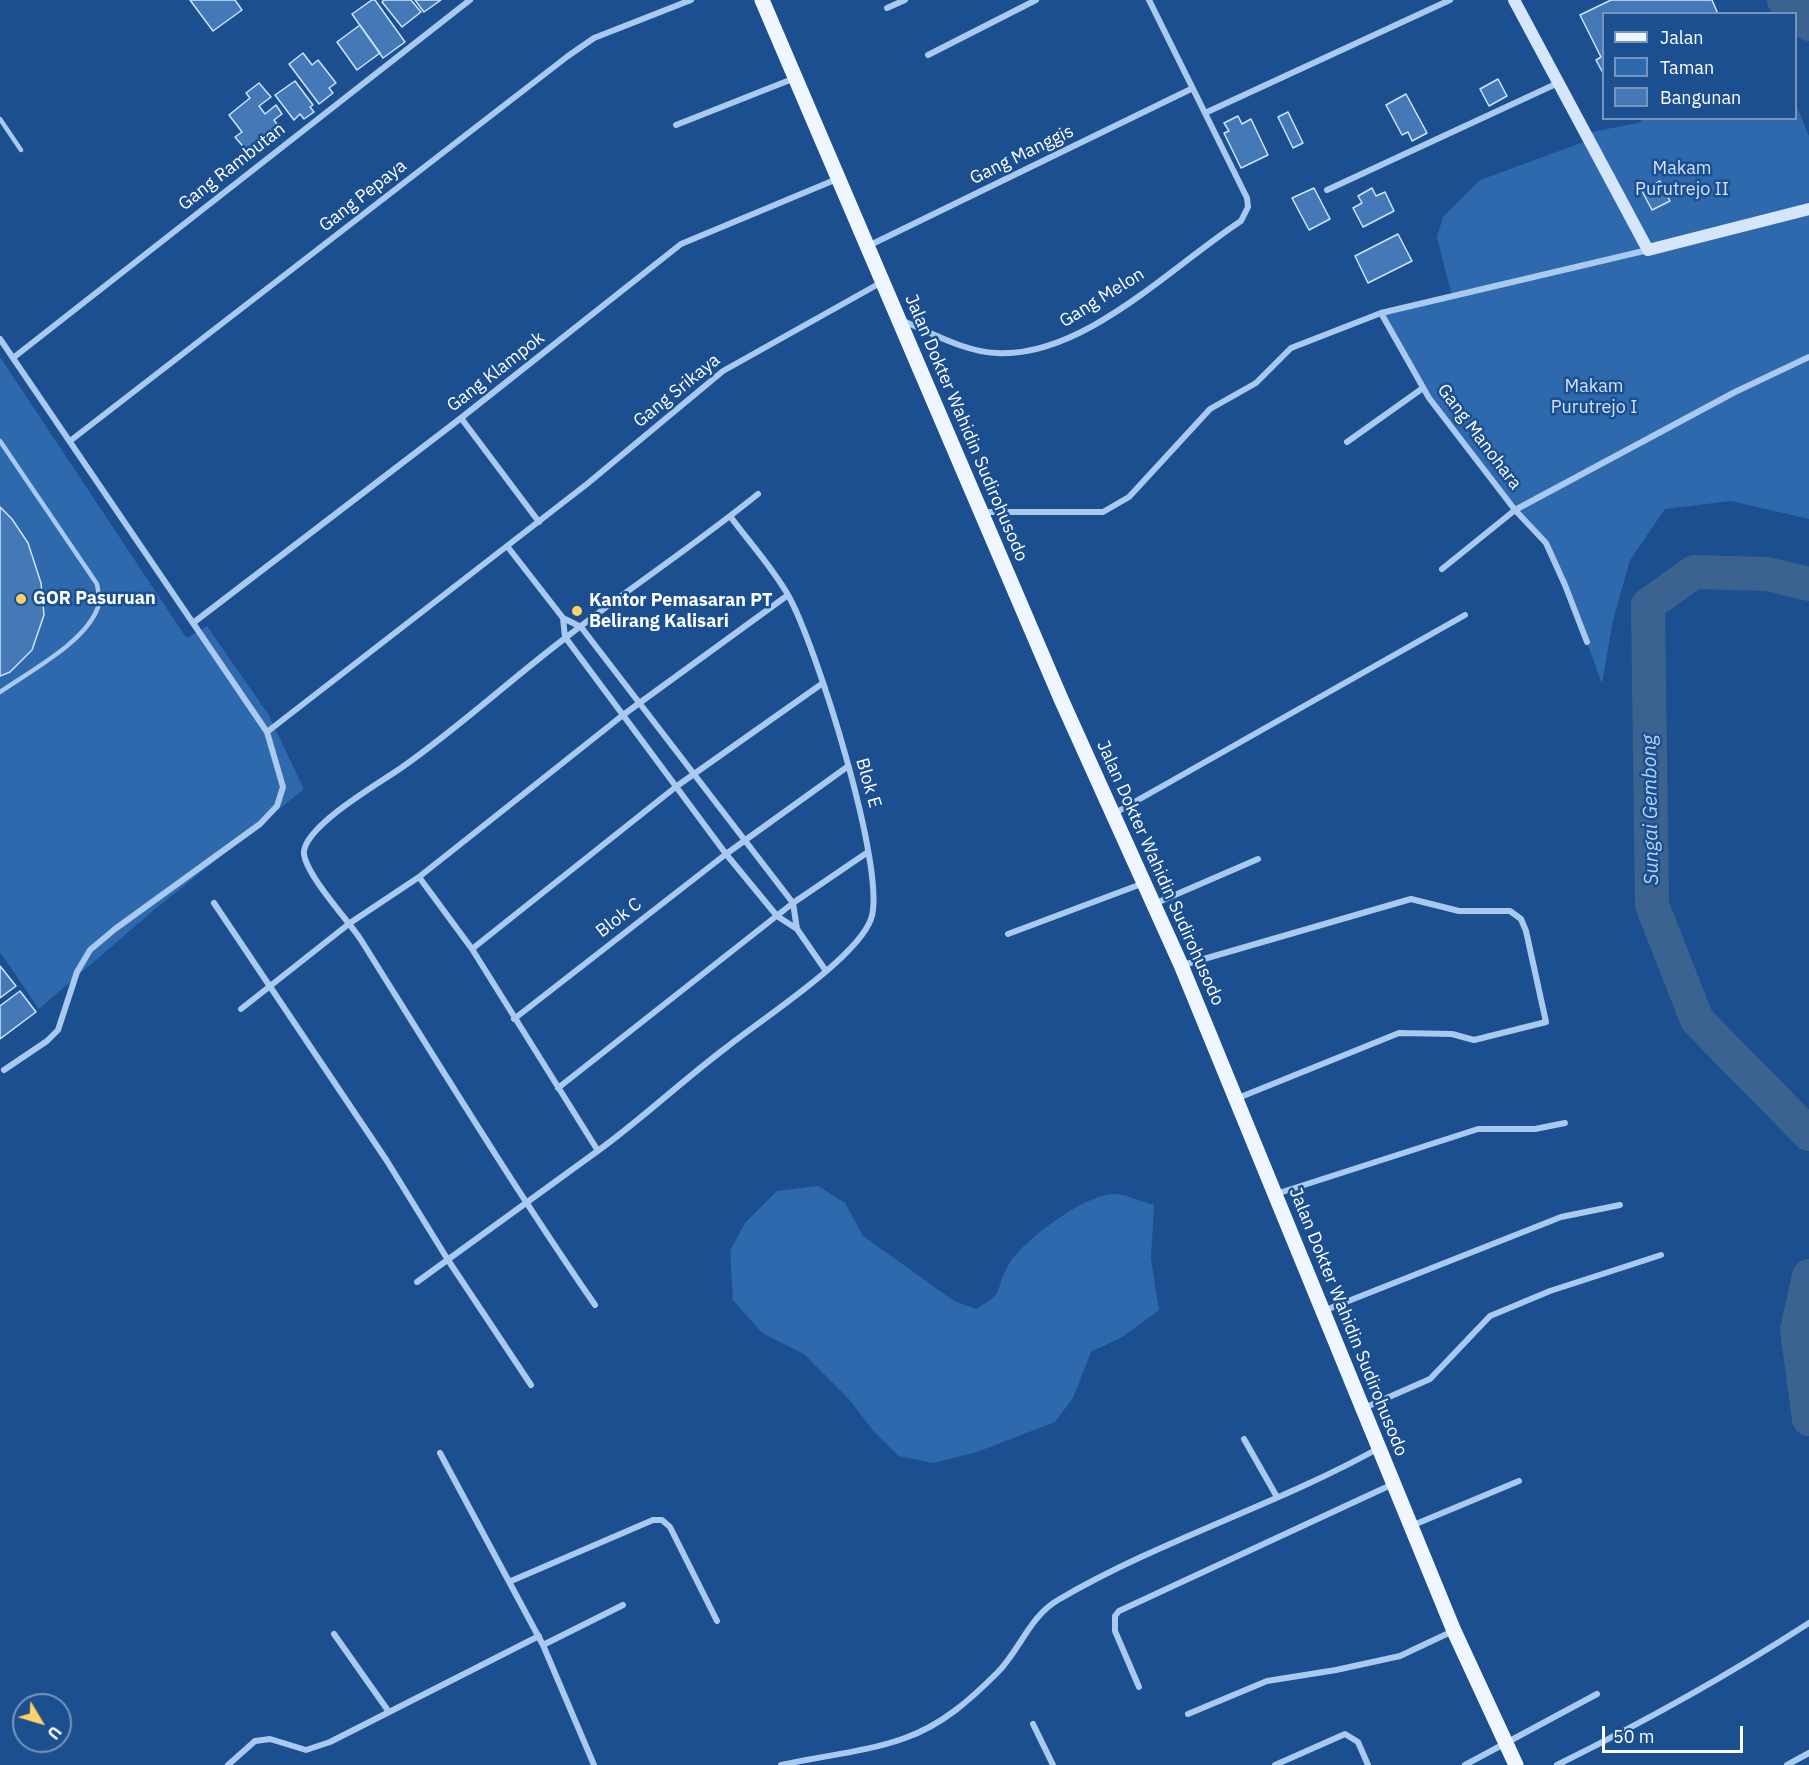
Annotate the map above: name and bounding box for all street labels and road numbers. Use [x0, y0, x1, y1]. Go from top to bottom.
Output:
street label: Gang Rambutan [174, 119, 290, 215]
street label: Gang Manggis [967, 121, 1077, 189]
street label: Gang Pepaya [315, 155, 411, 237]
street label: Gang Melon [1056, 263, 1148, 333]
street label: Jalan Dokter Wahidin Sudirohusodo [900, 291, 1032, 565]
street label: Gang Klampok [443, 327, 549, 417]
street label: Gang Srikaya [629, 350, 725, 432]
street label: Gang Manohara [1432, 380, 1526, 494]
street label: Jalan Dokter Wahidin Sudirohusodo [1092, 737, 1228, 1009]
street label: Blok E [851, 756, 885, 810]
street label: Blok C [592, 894, 646, 942]
street label: Jalan Dokter Wahidin Sudirohusodo [1284, 1185, 1412, 1459]

